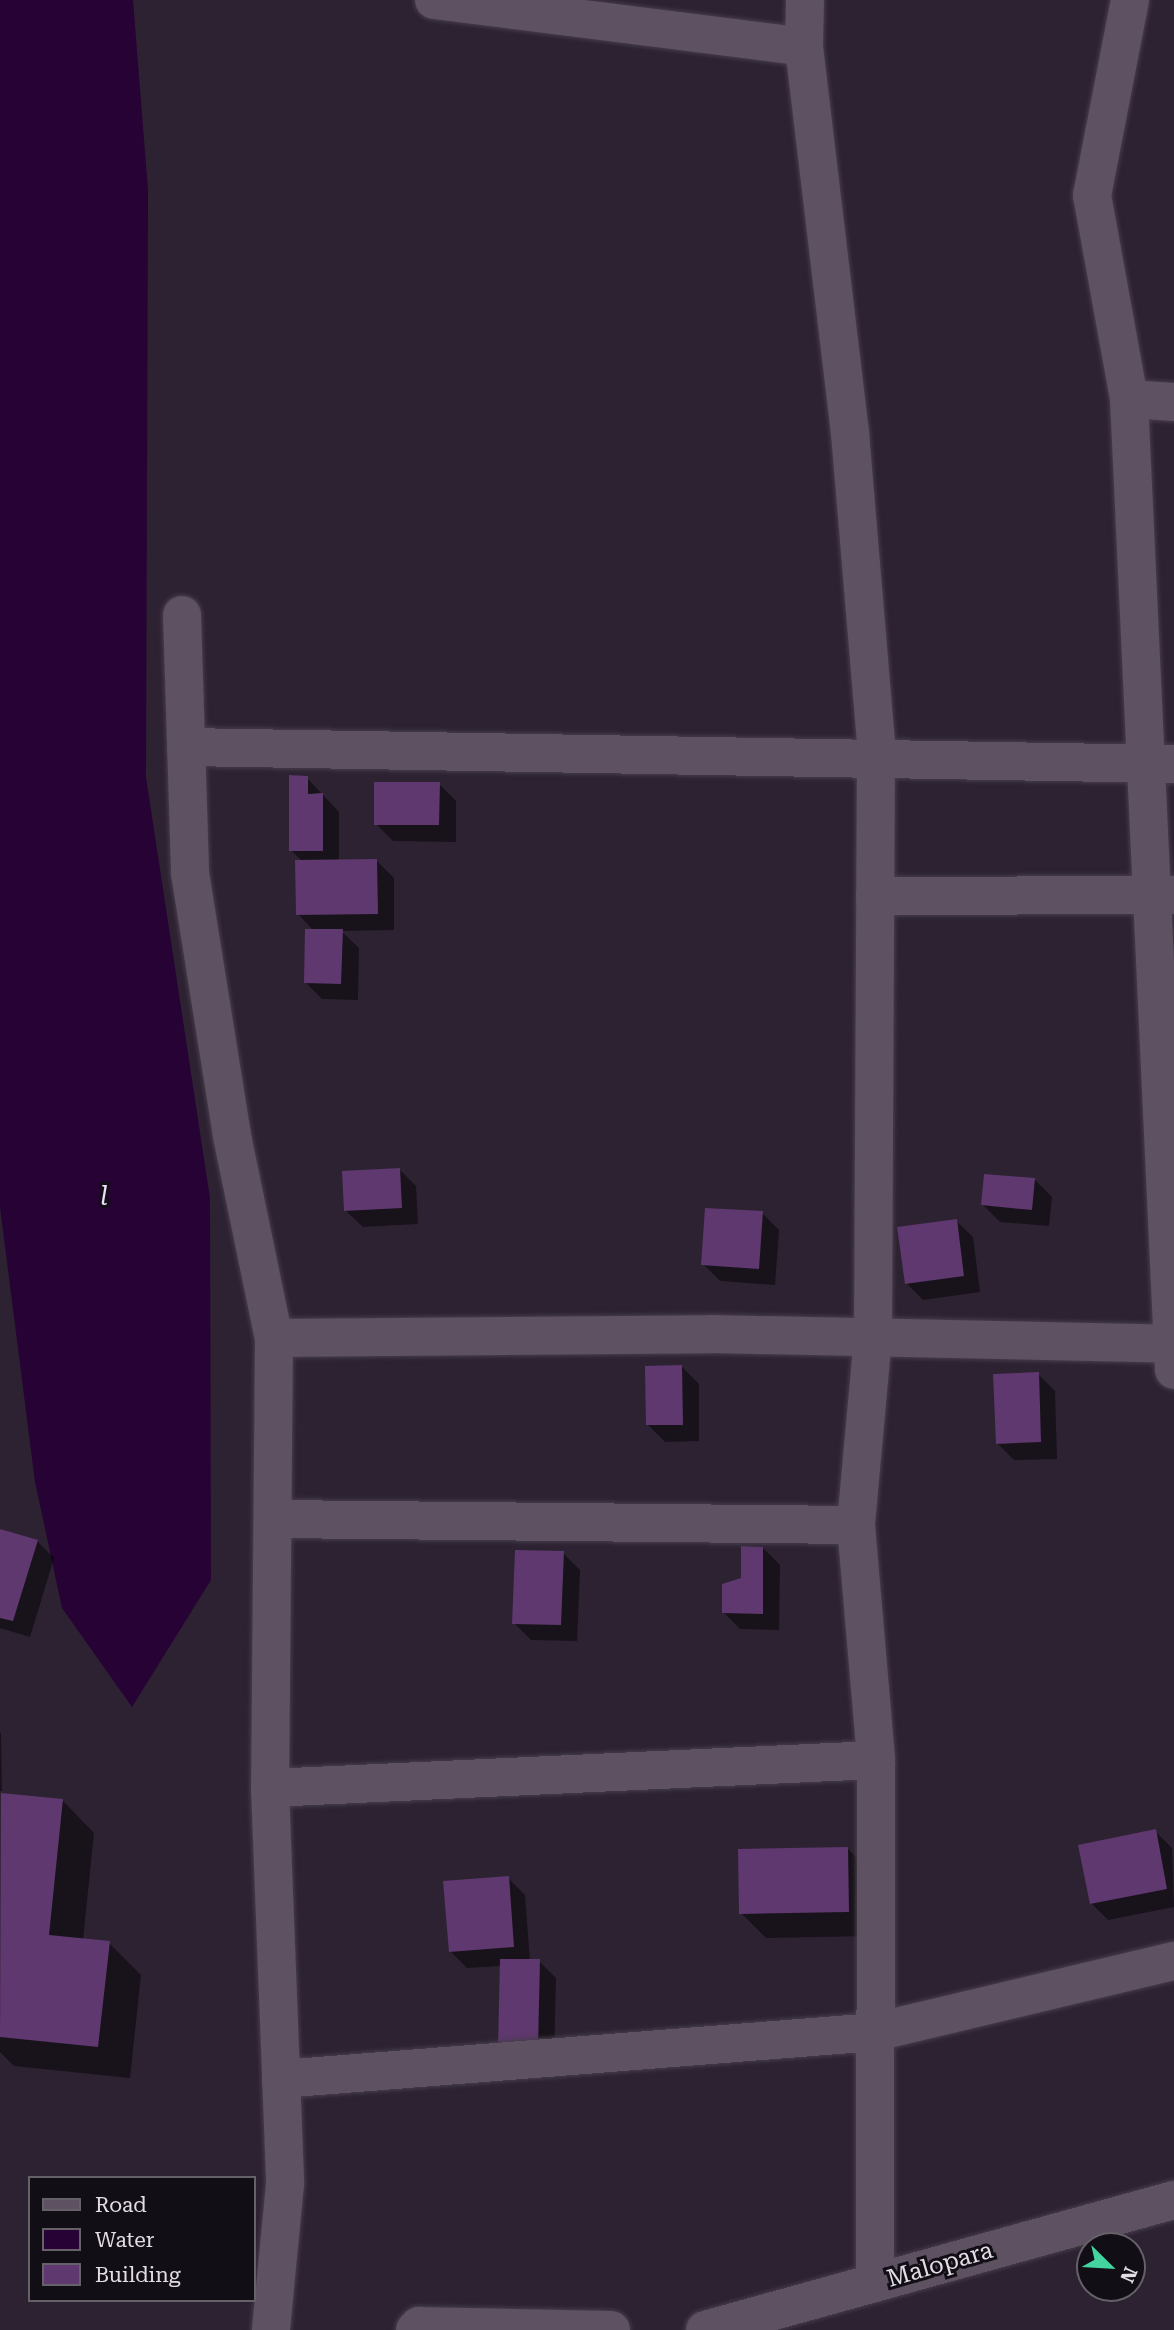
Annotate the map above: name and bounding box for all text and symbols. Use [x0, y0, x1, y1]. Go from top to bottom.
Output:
water label: l [100, 1181, 108, 1213]
legend [28, 2176, 256, 2302]
text: Road [95, 2193, 147, 2217]
text: Water [95, 2228, 154, 2252]
north arrow [1076, 2232, 1146, 2302]
street label: Malopara [884, 2236, 996, 2294]
text: Building [95, 2263, 181, 2287]
text: N [1115, 2264, 1142, 2286]

